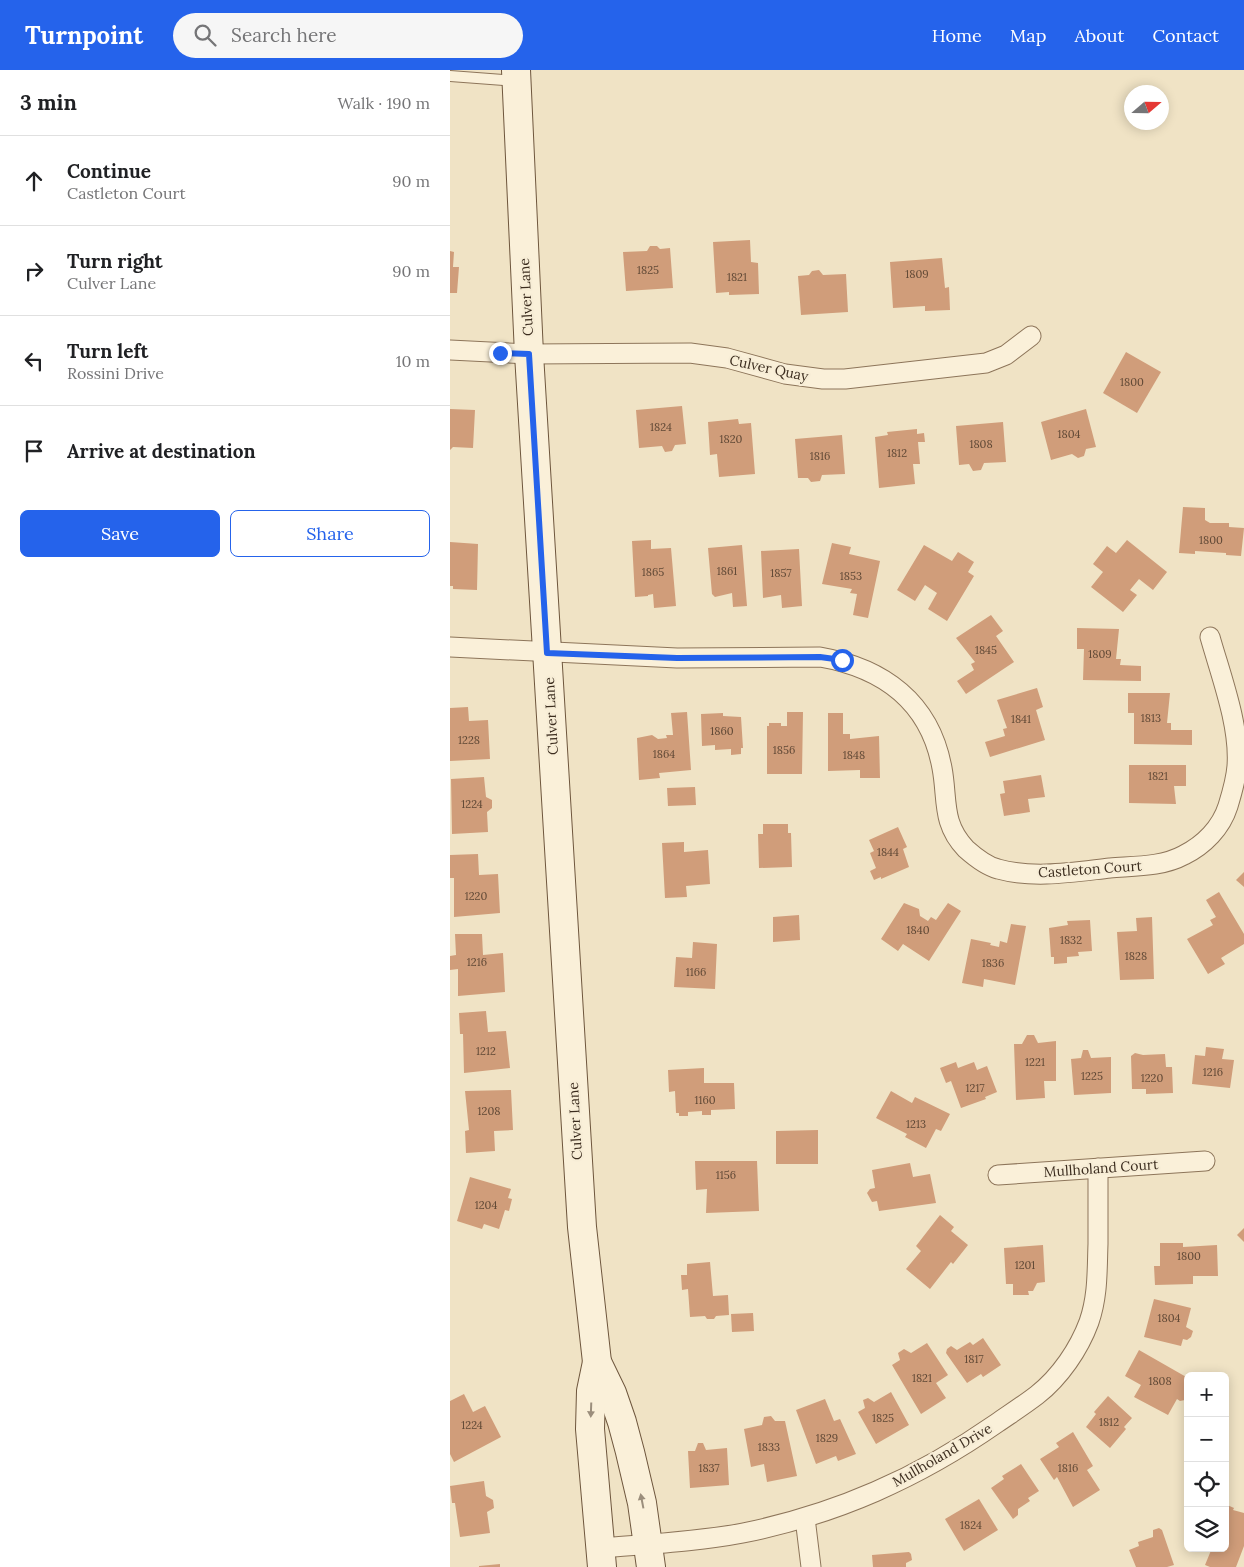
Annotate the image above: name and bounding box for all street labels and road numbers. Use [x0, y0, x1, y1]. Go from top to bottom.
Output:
street label: Culver Lane [515, 257, 537, 336]
street label: Culver Quay [728, 351, 811, 385]
street label: Culver Lane [540, 676, 562, 755]
street label: Castleton Court [1038, 856, 1143, 882]
street label: Culver Lane [564, 1081, 586, 1160]
street label: Mullholand Court [1043, 1155, 1160, 1181]
street label: Mullholand Drive [889, 1419, 995, 1491]

